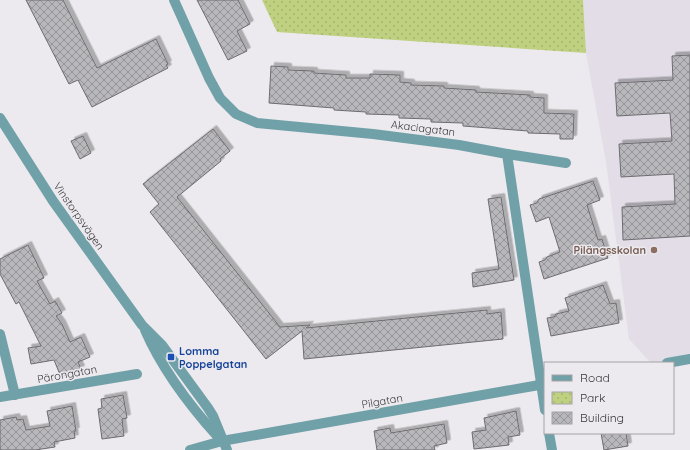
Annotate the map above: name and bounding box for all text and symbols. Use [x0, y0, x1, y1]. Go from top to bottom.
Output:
street label: Akaciagatan [390, 117, 456, 139]
street label: Vinstorpsvägen [51, 180, 107, 252]
place label: Pilängsskolan [574, 243, 646, 257]
marker: Pilängsskolan [649, 245, 659, 255]
place label: Lomma Poppelgatan [179, 344, 247, 371]
marker: Lomma Poppelgatan [166, 352, 176, 362]
street label: Pärongatan [36, 362, 98, 386]
legend [544, 362, 674, 434]
text: Road [580, 370, 610, 385]
street label: Pilgatan [360, 390, 404, 412]
text: Park [580, 390, 605, 405]
text: Building [580, 410, 624, 425]

